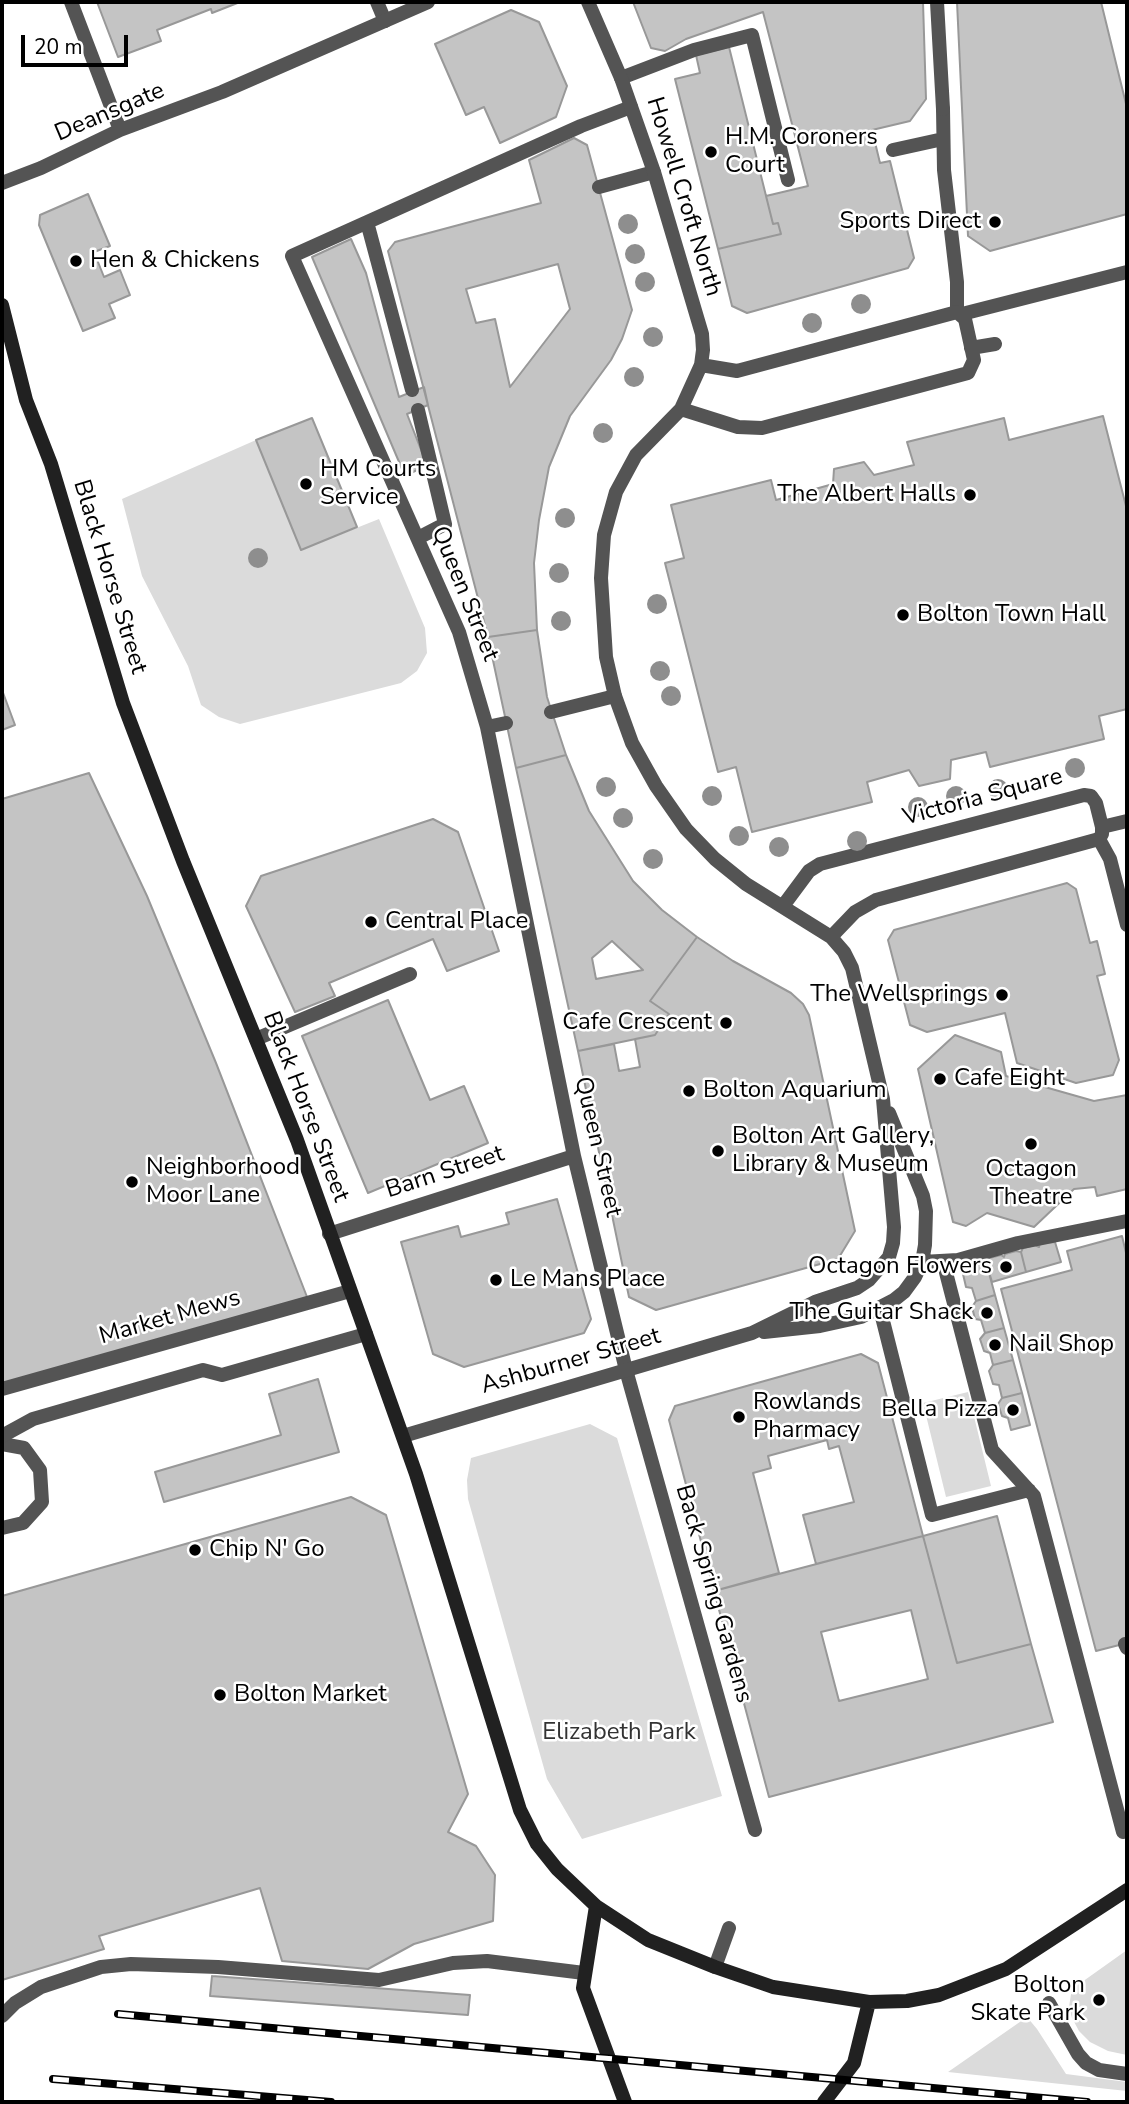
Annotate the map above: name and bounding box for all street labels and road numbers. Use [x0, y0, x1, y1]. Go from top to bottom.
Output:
street label: Deansgate [51, 77, 169, 149]
street label: Howell Croft North [639, 94, 727, 300]
street label: Black Horse Street [66, 477, 152, 677]
street label: Queen Street [424, 522, 504, 666]
street label: Victoria Square [900, 763, 1066, 833]
street label: Black Horse Street [255, 1008, 355, 1206]
street label: Queen Street [567, 1074, 627, 1220]
street label: Barn Street [382, 1140, 508, 1206]
street label: Market Mews [96, 1284, 244, 1352]
street label: Ashburner Street [478, 1323, 664, 1401]
street label: Back Spring Gardens [668, 1482, 758, 1706]

